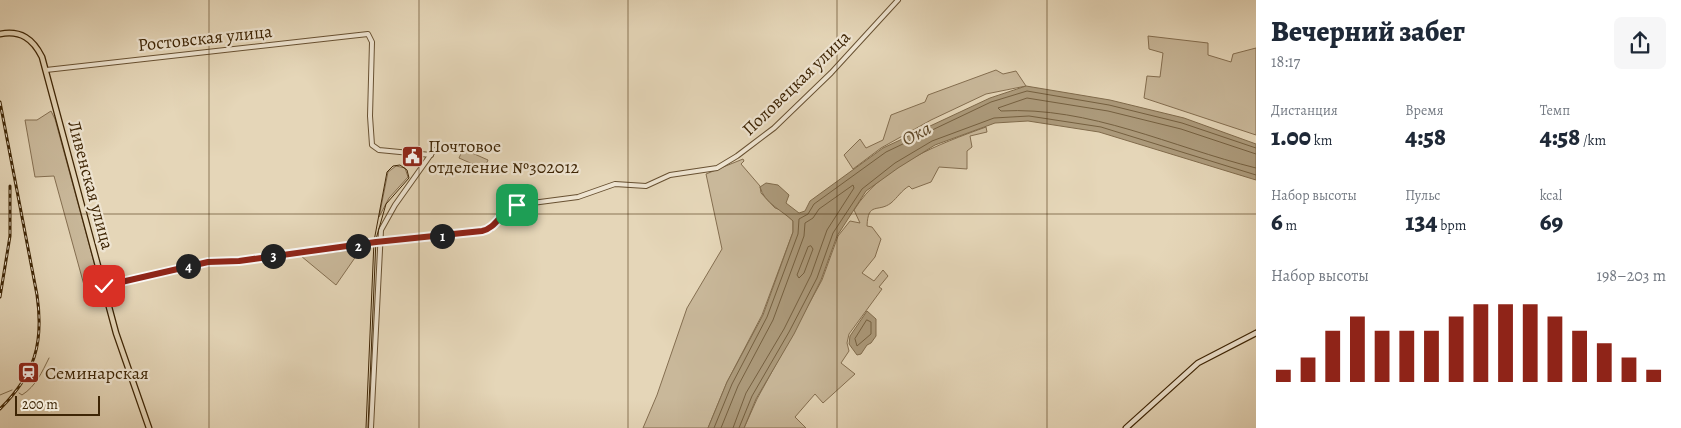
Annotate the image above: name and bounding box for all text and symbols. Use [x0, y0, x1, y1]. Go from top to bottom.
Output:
text: Вечерний забег [1271, 13, 1465, 51]
button: share [1614, 17, 1666, 69]
street label: Ростовская улица [137, 19, 274, 57]
street label: Половецкая улица [737, 25, 856, 141]
text: 18:17 [1271, 51, 1300, 73]
text: Дистанция [1271, 101, 1338, 120]
text: Время [1405, 101, 1443, 120]
text: Темп [1540, 101, 1570, 120]
water label: Ока [897, 115, 936, 152]
street label: Ливенская улица [62, 118, 120, 253]
text: 1.00 [1271, 120, 1311, 154]
text: 4:58 [1405, 120, 1446, 154]
text: 4:58 [1540, 120, 1580, 154]
text: km [1311, 131, 1332, 150]
text: /km [1580, 131, 1606, 150]
place label: Почтовое отделение №302012 [428, 134, 580, 179]
public building icon: Почтовое отделение №302012 [400, 144, 424, 168]
pin [496, 184, 538, 226]
text: Набор высоты [1271, 186, 1357, 205]
text: Пульс [1405, 186, 1440, 205]
text: kcal [1540, 186, 1562, 205]
icon: arrive [503, 191, 531, 219]
text: 6 [1271, 205, 1283, 239]
text: 134 [1405, 205, 1437, 239]
text: 69 [1540, 205, 1563, 239]
text: m [1283, 216, 1297, 235]
text: bpm [1437, 216, 1466, 235]
pin: 1 [430, 224, 454, 248]
text: 1 [440, 227, 445, 246]
pin: 2 [346, 234, 370, 258]
text: 2 [355, 237, 362, 256]
pin: 3 [260, 244, 286, 268]
text: 3 [270, 247, 277, 266]
pin: 4 [176, 254, 200, 278]
text: 4 [185, 257, 192, 276]
pin [83, 265, 125, 307]
text: Набор высоты [1271, 265, 1369, 287]
text: 198–203 m [1596, 265, 1666, 287]
icon: check [90, 272, 118, 300]
station icon: Семинарская [17, 361, 41, 385]
place label: Семинарская [45, 361, 149, 385]
scale bar [15, 393, 100, 416]
text: 200 m [22, 395, 58, 414]

